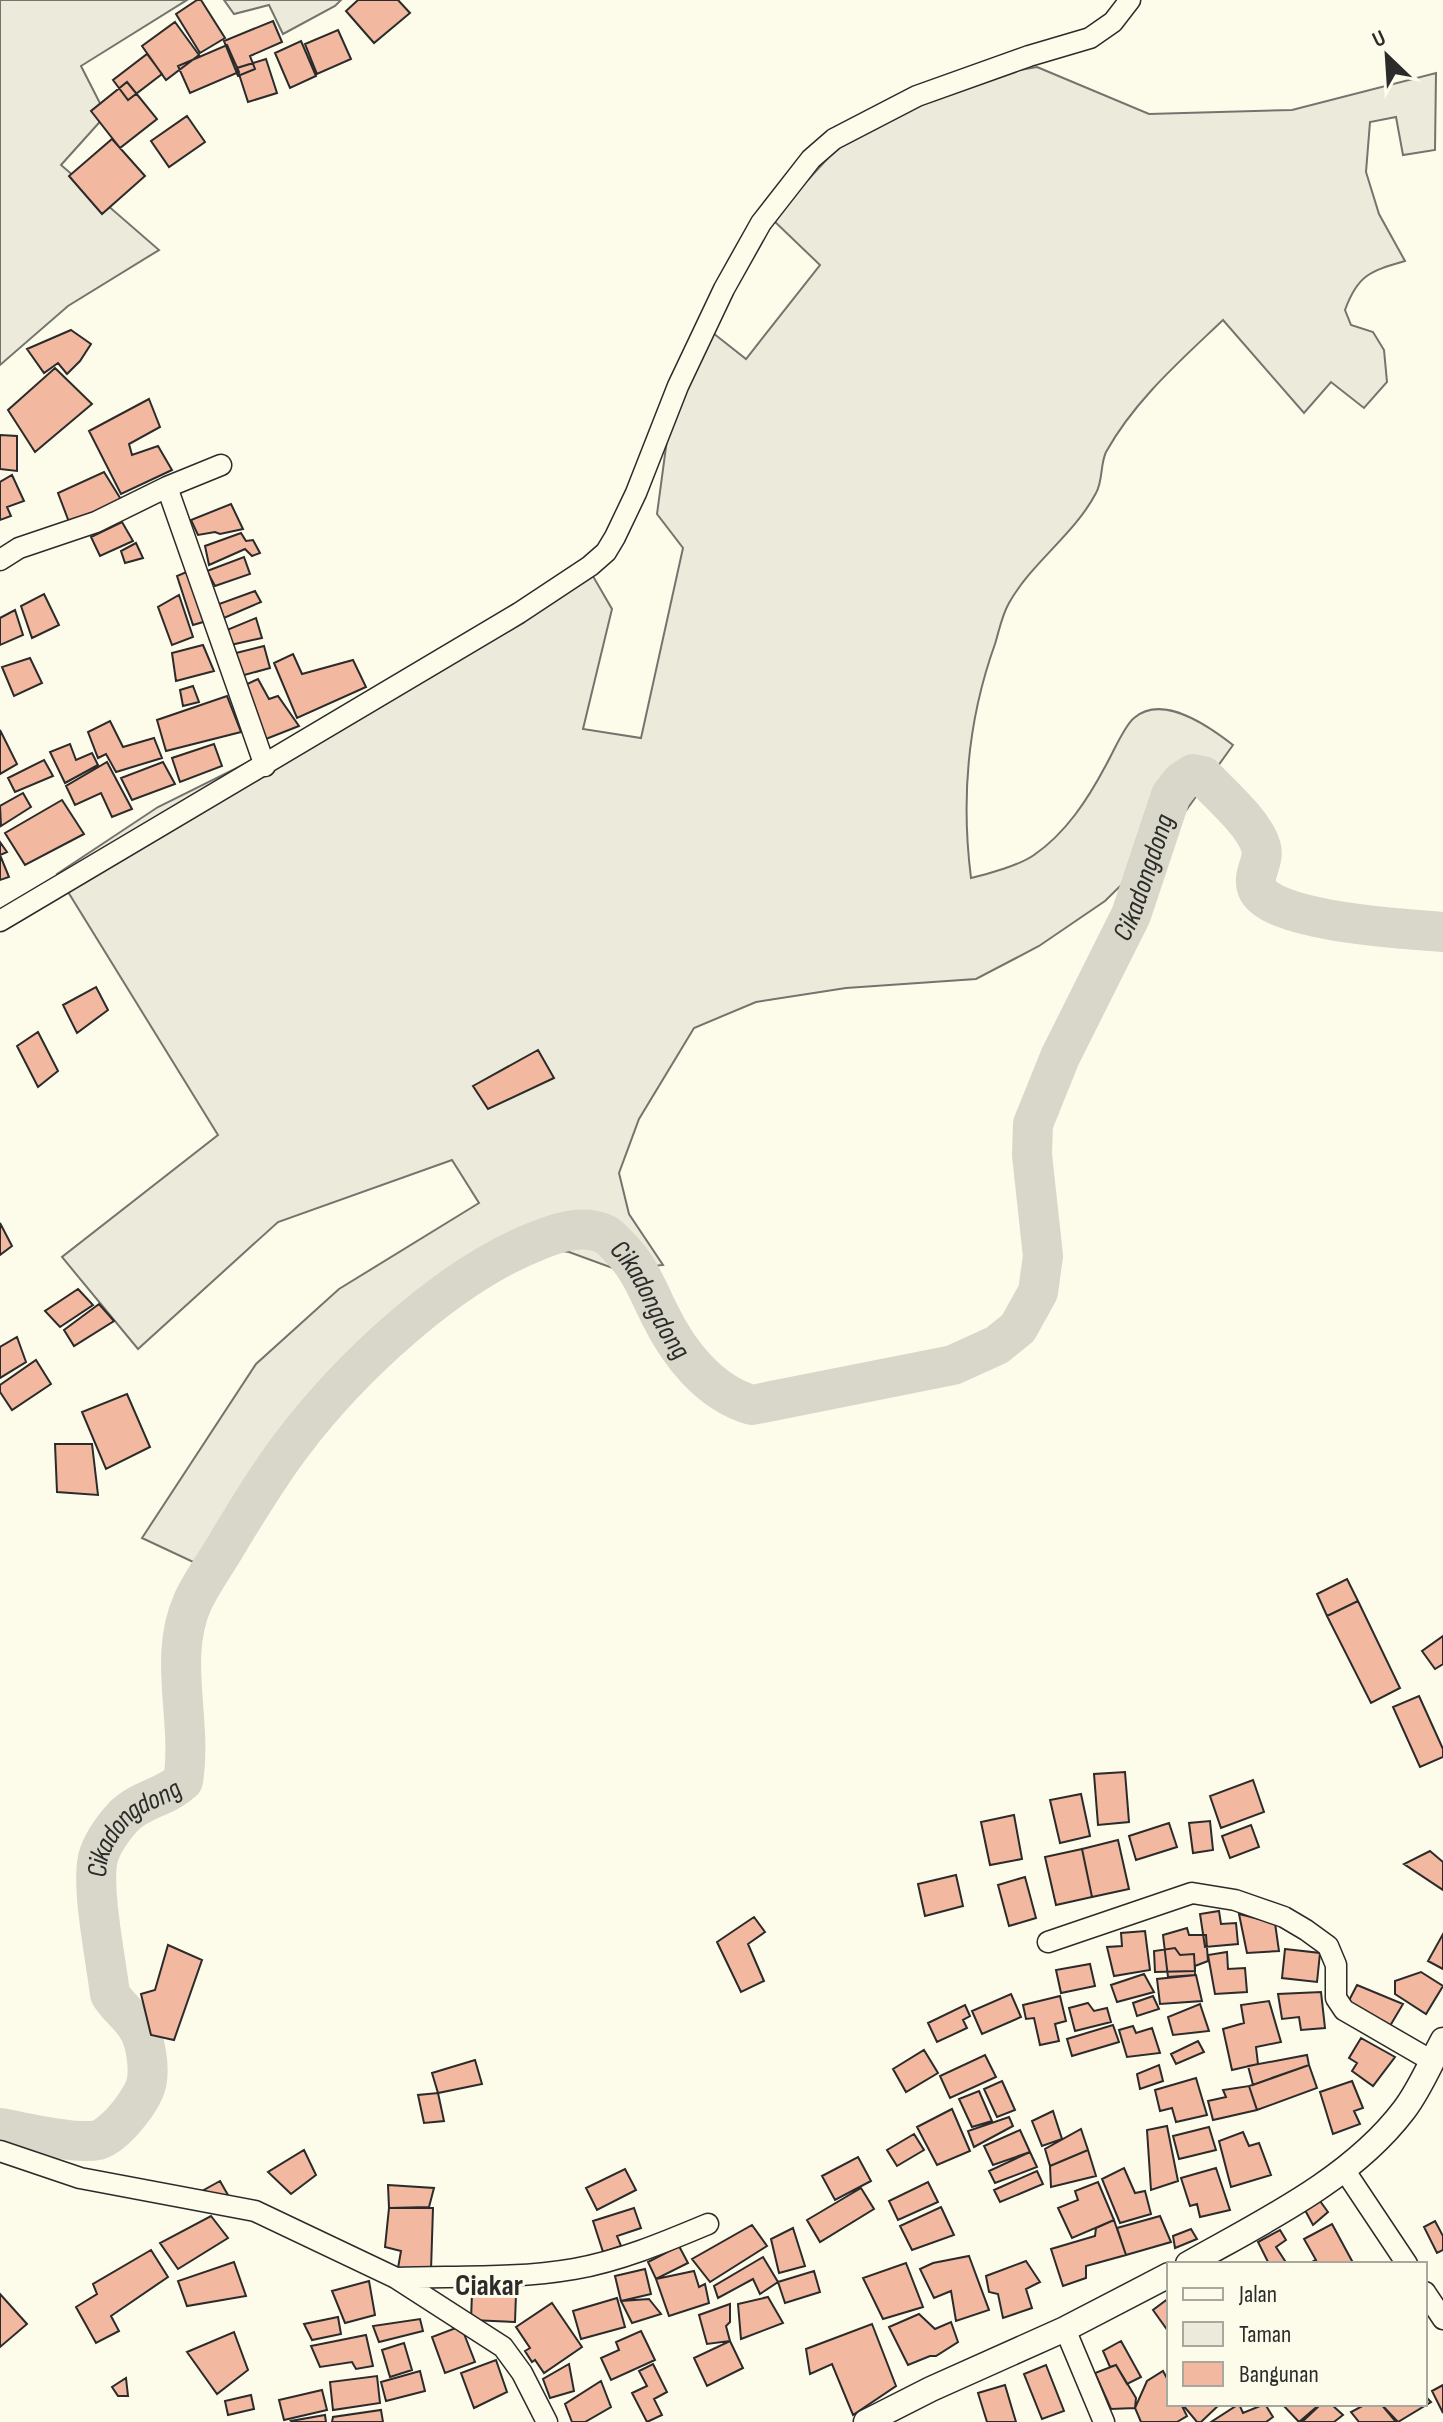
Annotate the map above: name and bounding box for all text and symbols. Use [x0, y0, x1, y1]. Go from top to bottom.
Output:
north arrow [1347, 16, 1427, 96]
text: U [1368, 25, 1390, 54]
water label: Cikadongdong [1106, 810, 1182, 946]
water label: Cikadongdong [603, 1233, 697, 1366]
water label: Cikadongdong [81, 1772, 188, 1878]
legend [1167, 2262, 1427, 2406]
district label: Ciakar [455, 2268, 523, 2304]
text: Jalan [1238, 2280, 1277, 2309]
text: Taman [1239, 2320, 1291, 2349]
text: Bangunan [1239, 2360, 1319, 2389]

